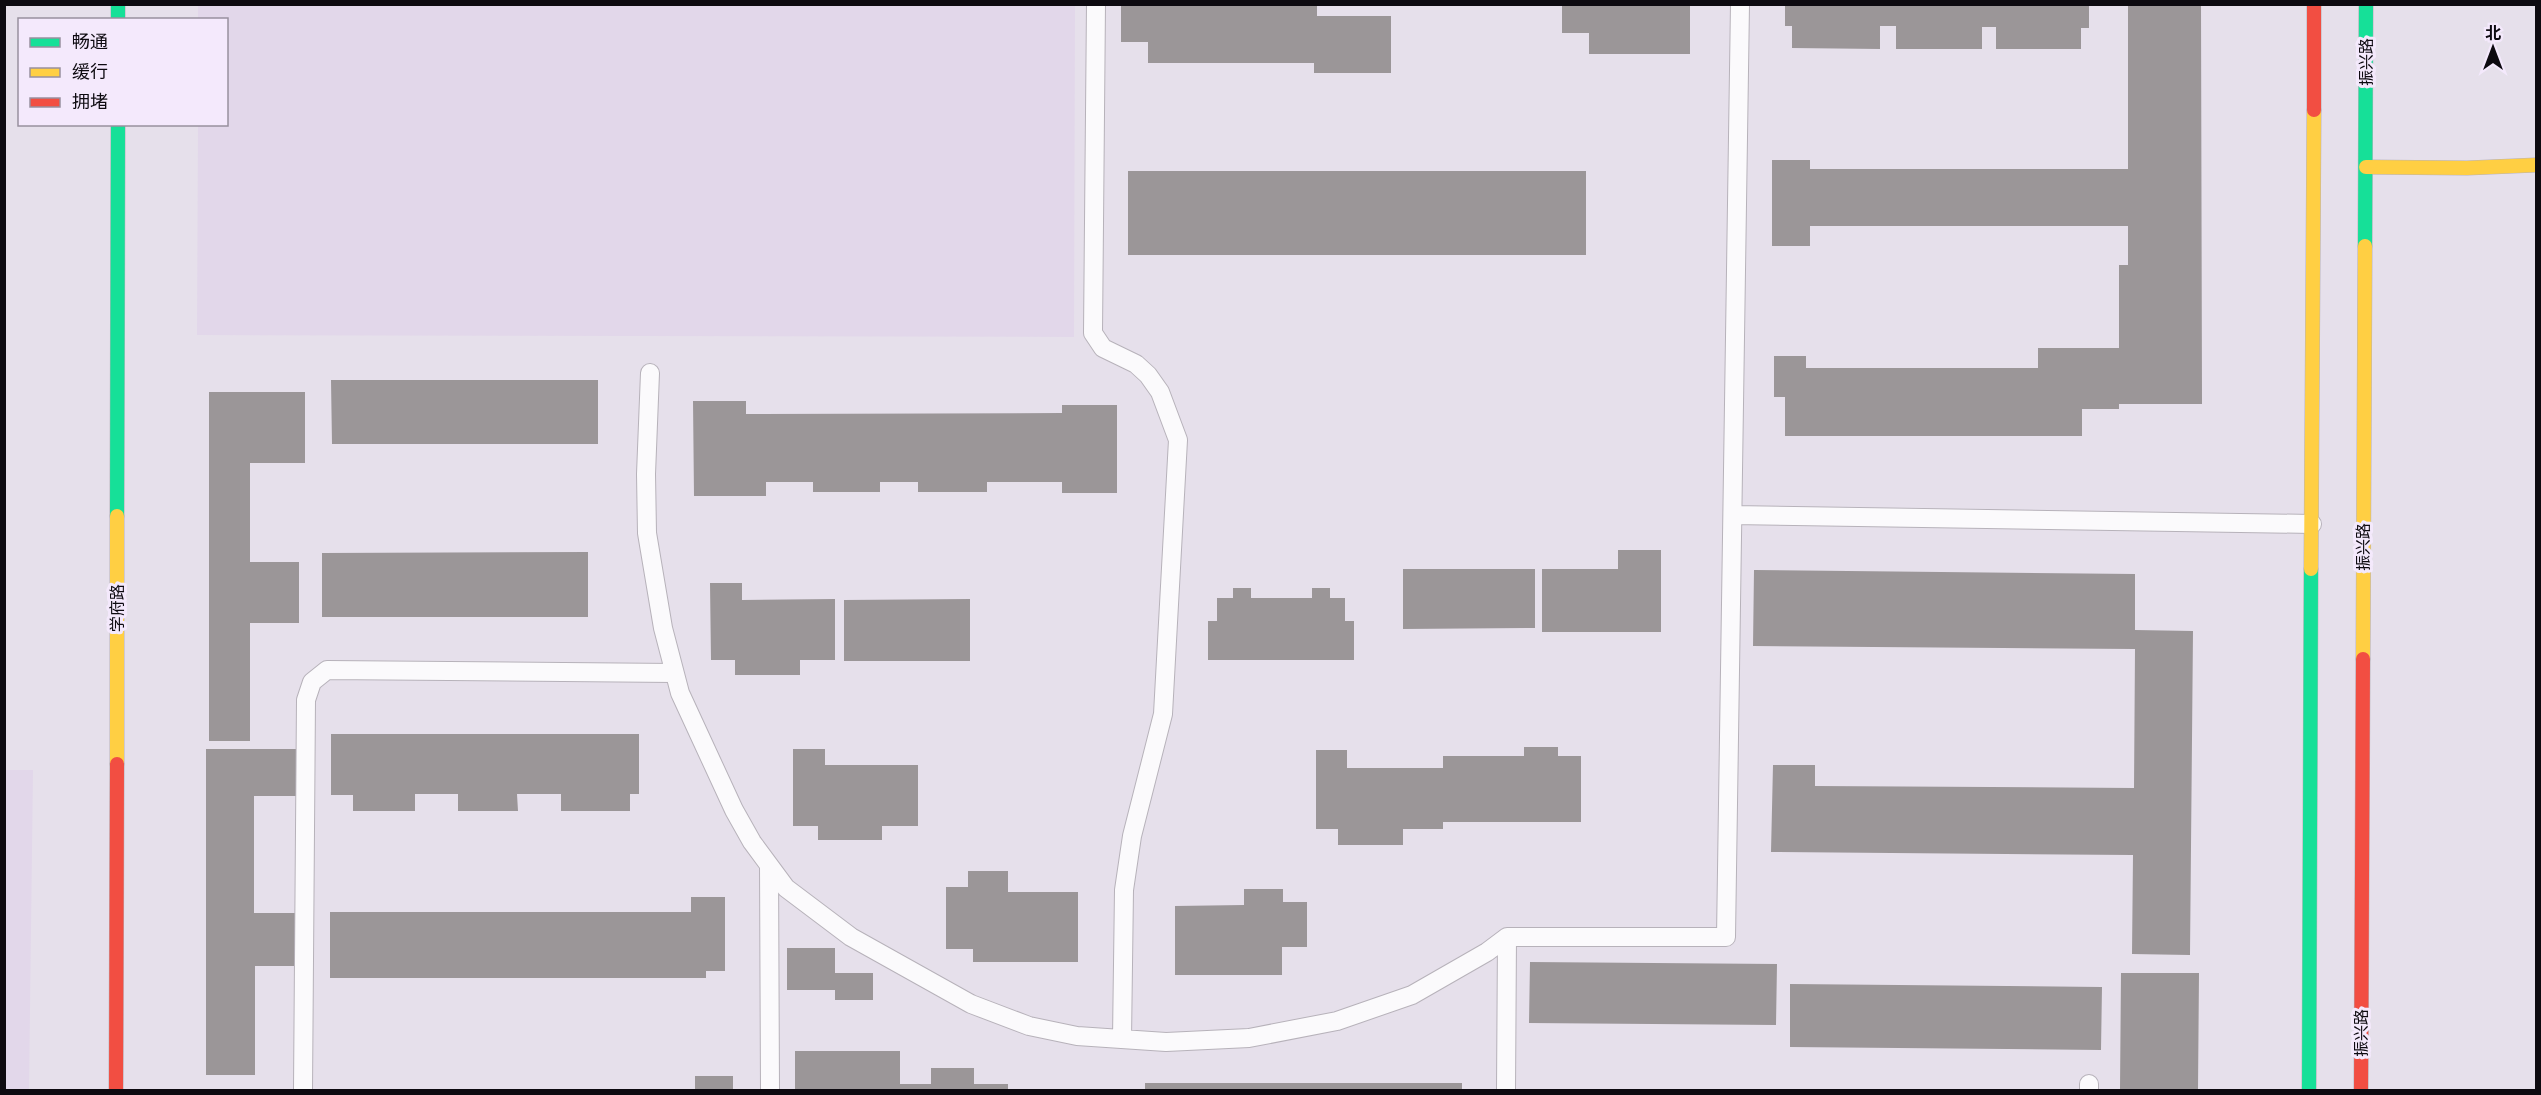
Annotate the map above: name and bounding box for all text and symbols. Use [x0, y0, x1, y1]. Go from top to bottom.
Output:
legend [18, 18, 228, 126]
north arrow [2463, 18, 2523, 78]
text: 北 [2485, 20, 2501, 44]
text: 畅通 [72, 27, 108, 53]
street label: 振兴路 [2353, 38, 2377, 86]
text: 缓行 [72, 57, 108, 83]
text: 拥堵 [72, 87, 108, 113]
street label: 振兴路 [2350, 523, 2374, 571]
street label: 学府路 [104, 584, 128, 632]
street label: 振兴路 [2348, 1009, 2372, 1057]

